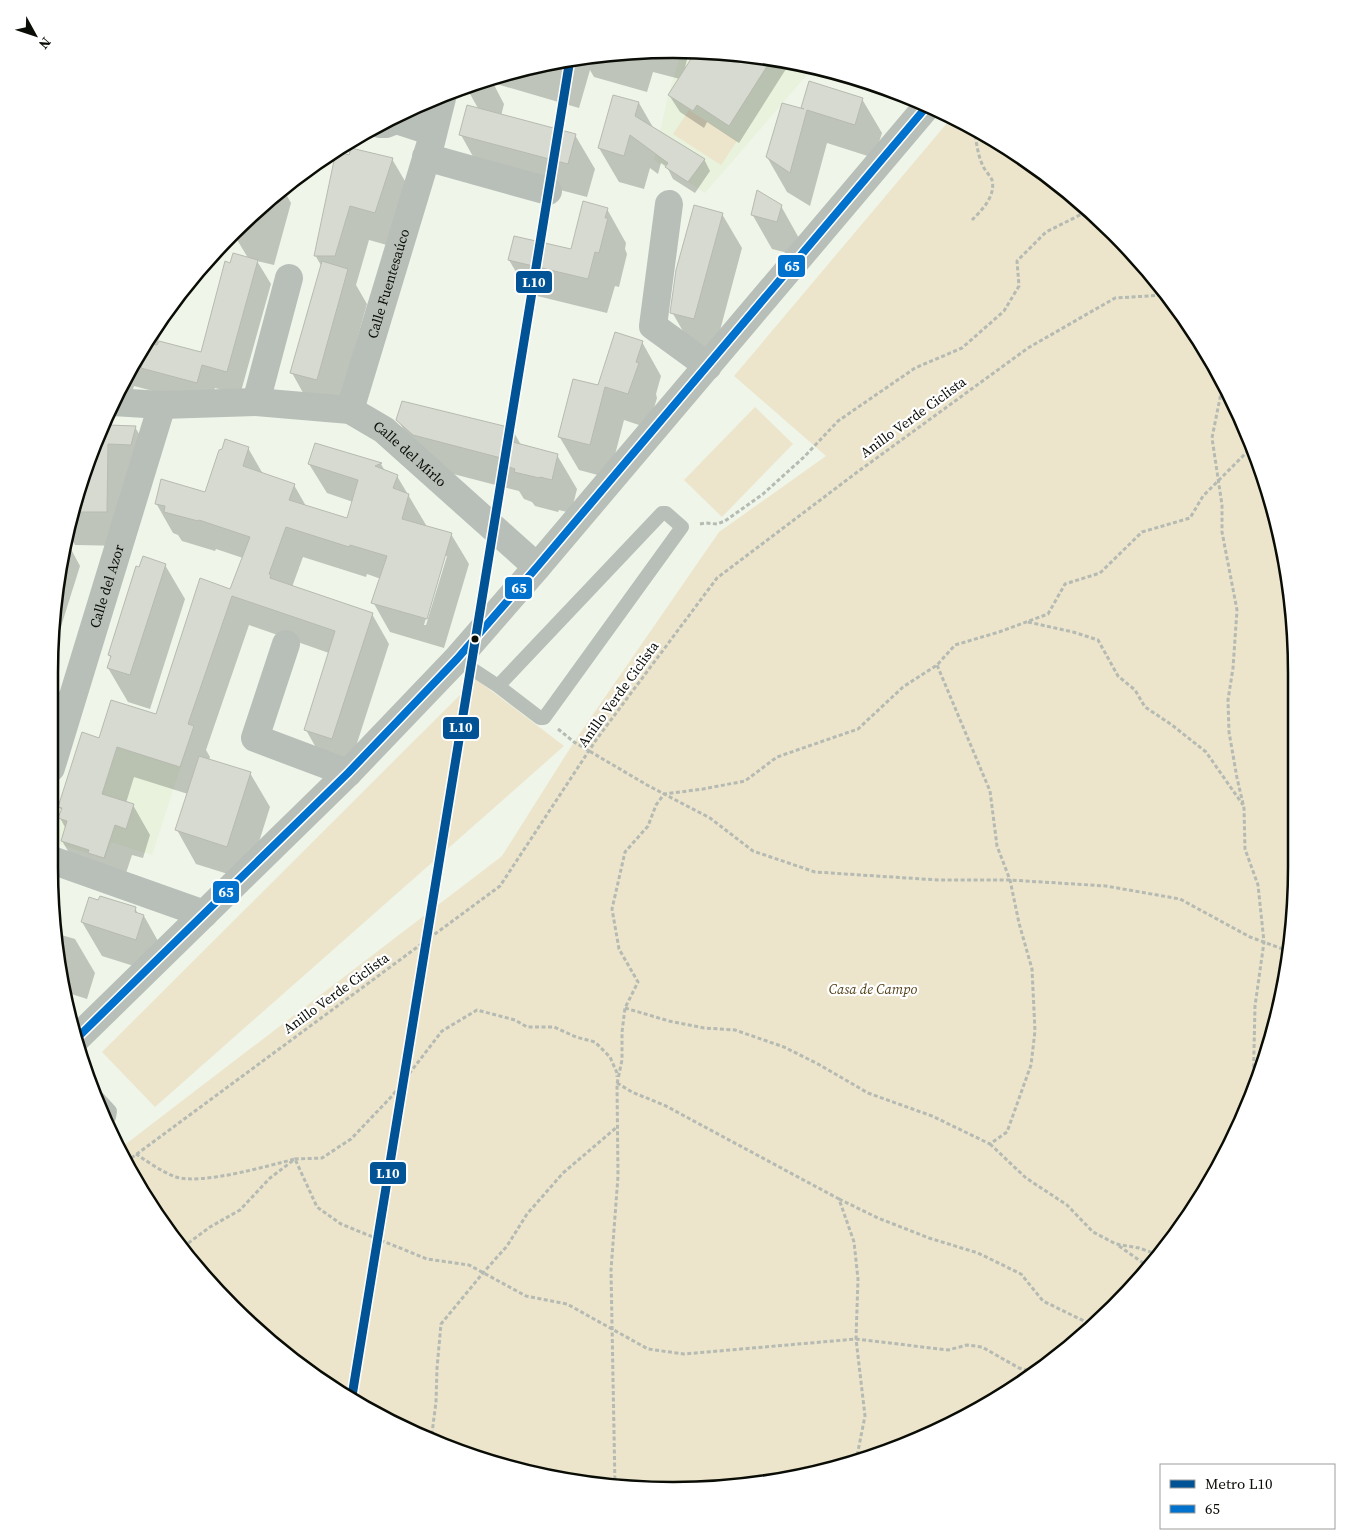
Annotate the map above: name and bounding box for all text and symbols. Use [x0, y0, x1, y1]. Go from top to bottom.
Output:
north arrow [10, 10, 60, 60]
text: N [34, 33, 56, 54]
street label: Calle Fuentesaúco [362, 226, 414, 341]
line badge: 65 [777, 254, 806, 278]
text: 65 [784, 256, 800, 276]
line badge: L10 [515, 270, 553, 294]
text: L10 [522, 272, 546, 292]
street label: Anillo Verde Ciclista [856, 371, 971, 462]
street label: Calle del Mirlo [370, 416, 451, 492]
street label: Calle del Azor [84, 542, 129, 631]
line badge: 65 [504, 576, 533, 600]
text: 65 [511, 578, 527, 598]
unlabelled marker [470, 634, 480, 644]
street label: Anillo Verde Ciclista [573, 636, 664, 751]
line badge: L10 [442, 716, 480, 740]
text: L10 [449, 717, 473, 737]
line badge: 65 [212, 880, 240, 904]
text: 65 [218, 882, 234, 902]
street label: Anillo Verde Ciclista [279, 947, 394, 1038]
park label: Casa de Campo [829, 979, 917, 999]
line badge: L10 [369, 1161, 407, 1185]
text: L10 [376, 1163, 400, 1183]
legend [1160, 1464, 1335, 1529]
text: Metro L10 [1205, 1473, 1273, 1494]
text: 65 [1205, 1498, 1220, 1519]

